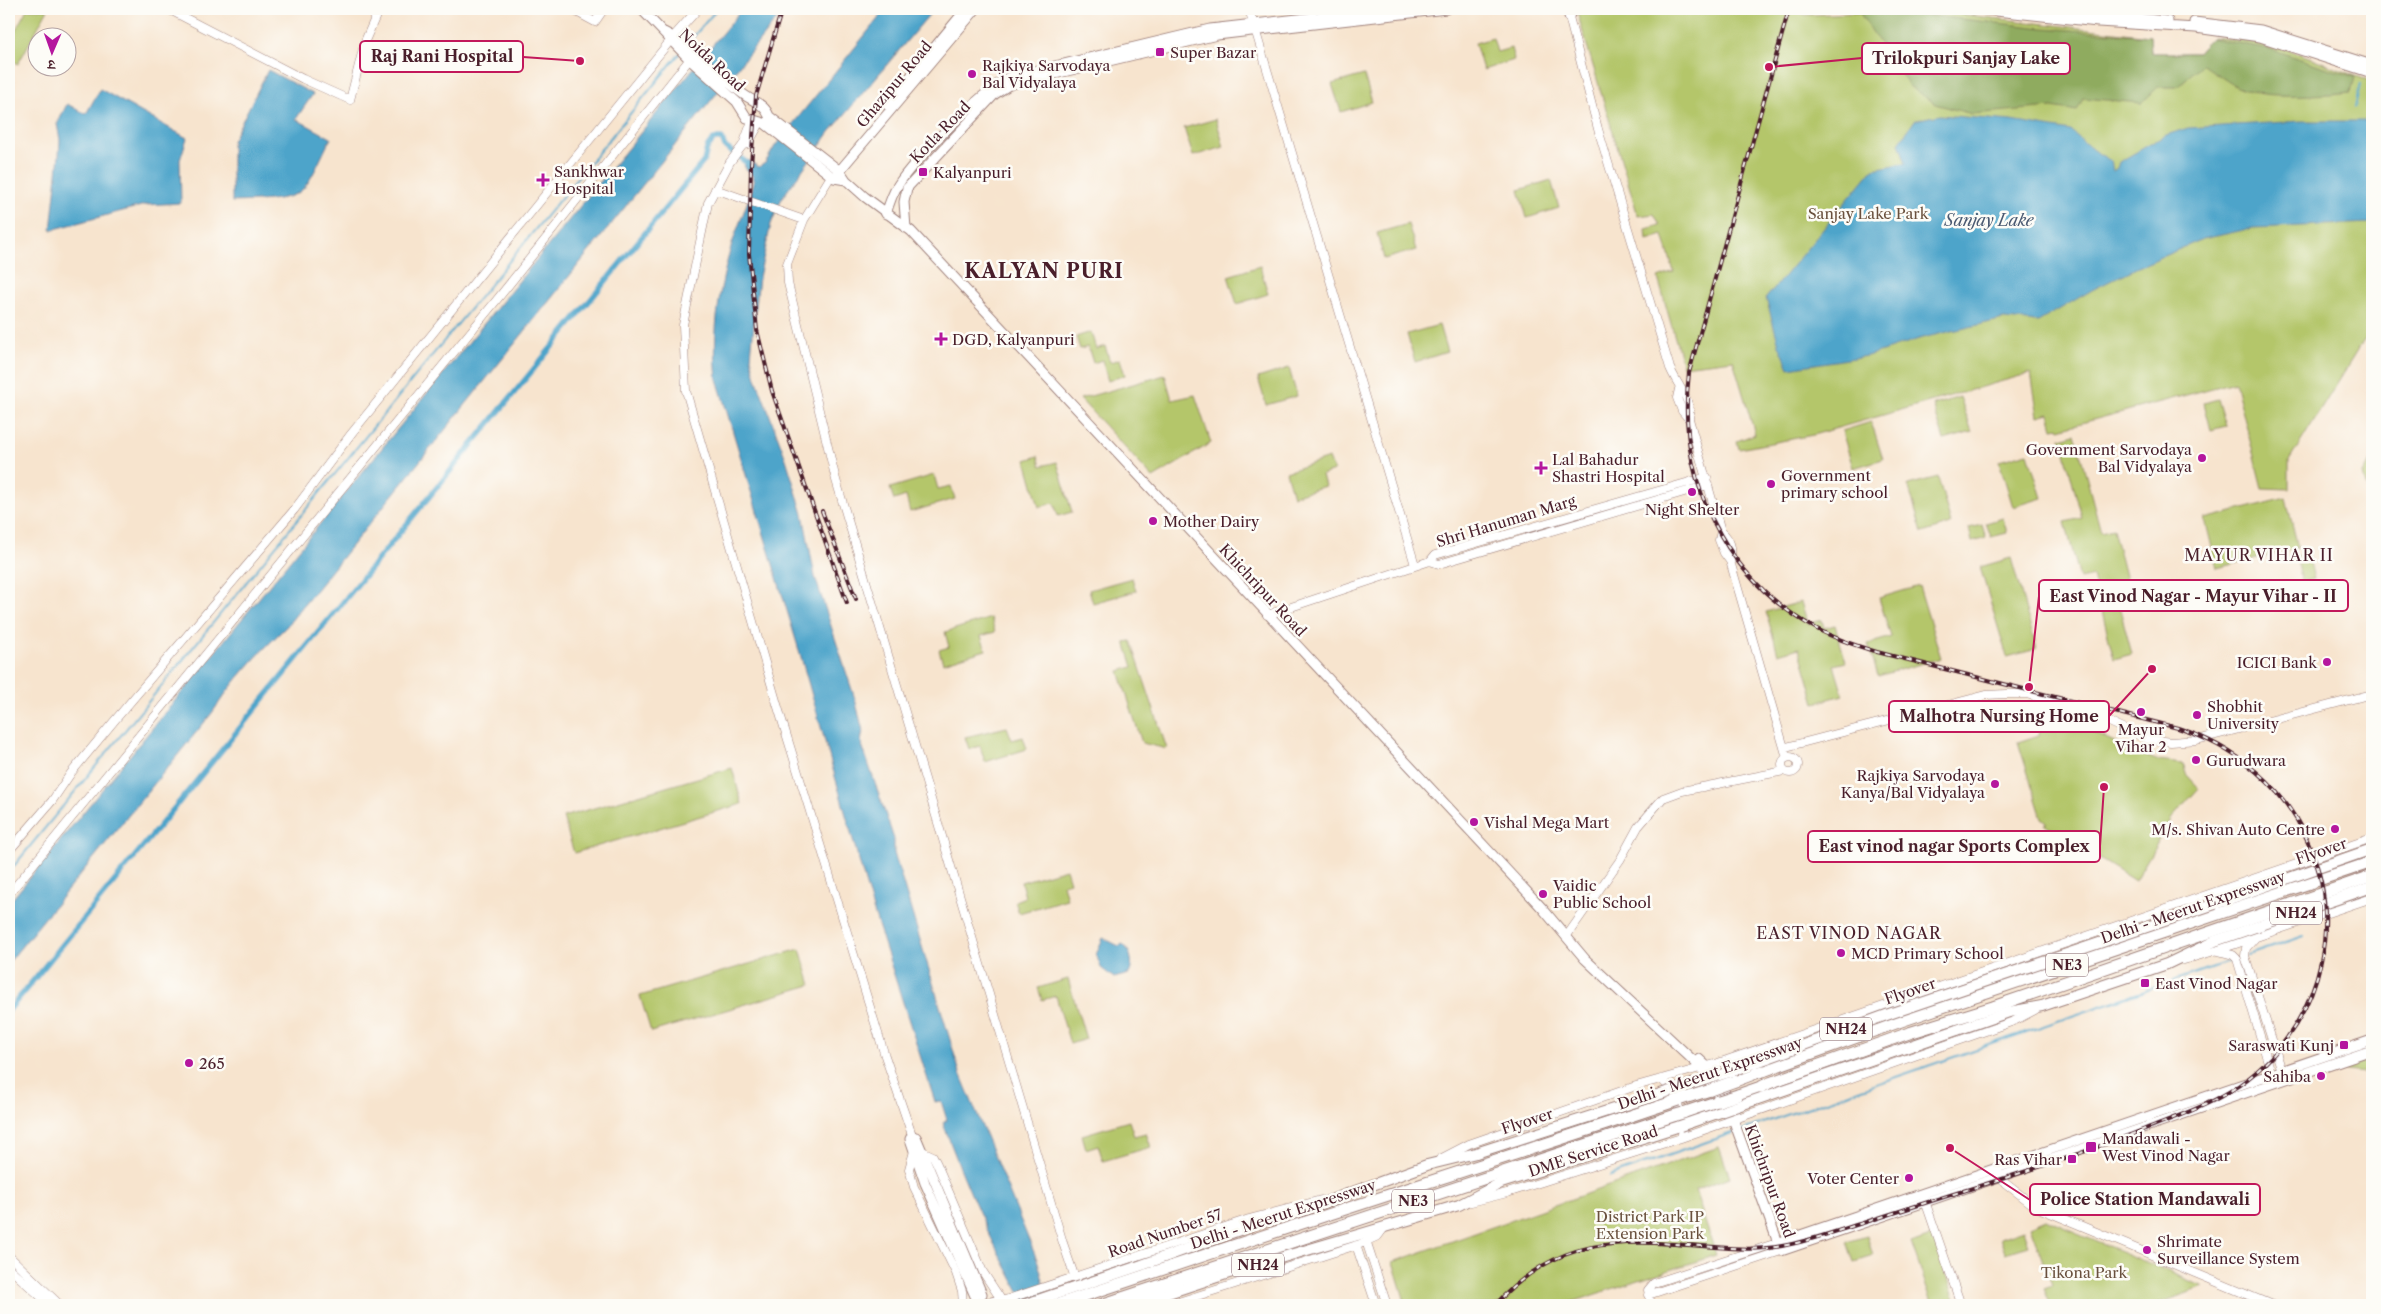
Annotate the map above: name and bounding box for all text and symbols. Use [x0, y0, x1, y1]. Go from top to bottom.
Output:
street label: Noida Road [675, 24, 749, 96]
north arrow [28, 28, 78, 78]
street label: Ghazipur Road [852, 37, 936, 131]
callout: Raj Rani Hospital [360, 41, 523, 72]
place label: Super Bazar [1170, 43, 1257, 62]
callout: Trilokpuri Sanjay Lake [1862, 43, 2070, 74]
text: Raj Rani Hospital [371, 46, 514, 66]
marker: Super Bazar [1154, 46, 1166, 58]
text: Trilokpuri Sanjay Lake [1872, 48, 2060, 68]
text: उ [47, 56, 56, 74]
place label: Rajkiya Sarvodaya Bal Vidyalaya [982, 56, 1111, 92]
marker: Rajkiya Sarvodaya Bal Vidyalaya [966, 68, 978, 80]
street label: Kotla Road [906, 97, 974, 167]
place label: Sankhwar Hospital [554, 162, 625, 198]
place label: Kalyanpuri [933, 163, 1012, 182]
marker: Kalyanpuri [917, 166, 929, 178]
marker: Sankhwar Hospital [536, 173, 550, 187]
park label: Sanjay Lake Park [1808, 204, 1930, 223]
water label: Sanjay Lake [1944, 210, 2035, 230]
district label: KALYAN PURI [964, 259, 1124, 283]
place label: DGD, Kalyanpuri [952, 330, 1075, 349]
marker: DGD, Kalyanpuri [934, 332, 948, 346]
place label: Government Sarvodaya Bal Vidyalaya [2026, 440, 2192, 476]
place label: Lal Bahadur Shastri Hospital [1552, 450, 1665, 486]
marker: Government Sarvodaya Bal Vidyalaya [2196, 452, 2208, 464]
marker: Lal Bahadur Shastri Hospital [1534, 461, 1548, 475]
place label: Government primary school [1781, 466, 1888, 502]
marker: Government primary school [1765, 478, 1777, 490]
marker: Night Shelter [1686, 486, 1698, 498]
street label: Shri Hanuman Marg [1434, 491, 1578, 551]
place label: Night Shelter [1645, 500, 1740, 519]
place label: Mother Dairy [1163, 512, 1260, 531]
marker: Mother Dairy [1147, 515, 1159, 527]
street label: Khichripur Road [1215, 540, 1311, 640]
district label: MAYUR VIHAR II [2184, 545, 2334, 565]
callout: East Vinod Nagar - Mayur Vihar - II [2039, 580, 2348, 611]
text: East Vinod Nagar - Mayur Vihar - II [2049, 586, 2337, 606]
place label: ICICI Bank [2237, 653, 2318, 672]
marker: ICICI Bank [2321, 656, 2333, 668]
place label: Shobhit University [2207, 697, 2280, 733]
callout: Malhotra Nursing Home [1889, 701, 2109, 732]
text: Malhotra Nursing Home [1899, 706, 2099, 726]
marker: Mayur Vihar 2 [2135, 706, 2147, 718]
marker: Shobhit University [2191, 709, 2203, 721]
place label: Mayur Vihar 2 [2114, 720, 2167, 756]
place label: Gurudwara [2206, 751, 2286, 770]
marker: Gurudwara [2190, 754, 2202, 766]
place label: Rajkiya Sarvodaya Kanya/Bal Vidyalaya [1841, 766, 1985, 802]
marker: Rajkiya Sarvodaya Kanya/Bal Vidyalaya [1989, 778, 2001, 790]
place label: Vishal Mega Mart [1483, 813, 1610, 832]
marker: Vishal Mega Mart [1468, 816, 1480, 828]
place label: M/s. Shivan Auto Centre [2151, 820, 2325, 839]
marker: M/s. Shivan Auto Centre [2329, 823, 2341, 835]
callout: East vinod nagar Sports Complex [1808, 831, 2100, 862]
street label: Flyover [2293, 833, 2350, 869]
text: East vinod nagar Sports Complex [1818, 836, 2090, 856]
street label: Delhi - Meerut Expressway [2098, 866, 2288, 948]
place label: Vaidic Public School [1552, 876, 1652, 912]
marker: Vaidic Public School [1537, 888, 1549, 900]
road number: NH24 [2270, 901, 2322, 924]
district label: EAST VINOD NAGAR [1756, 923, 1942, 943]
place label: MCD Primary School [1851, 944, 2004, 963]
marker: MCD Primary School [1835, 947, 1847, 959]
road number: NE3 [2046, 954, 2088, 976]
street label: Flyover [1882, 973, 1939, 1009]
place label: East Vinod Nagar [2155, 974, 2278, 993]
marker: East Vinod Nagar [2139, 977, 2151, 989]
road number: NH24 [1820, 1018, 1872, 1040]
street label: Delhi - Meerut Expressway [1615, 1032, 1805, 1114]
place label: Saraswati Kunj [2228, 1036, 2334, 1055]
marker: Saraswati Kunj [2338, 1039, 2350, 1051]
place label: 265 [199, 1054, 225, 1073]
marker: 265 [183, 1057, 195, 1069]
place label: Sahiba [2263, 1067, 2311, 1086]
marker: Sahiba [2315, 1070, 2327, 1082]
street label: Flyover [1499, 1104, 1556, 1138]
street label: DME Service Road [1526, 1121, 1660, 1181]
street label: Khichripur Road [1741, 1122, 1799, 1240]
place label: Mandawali - West Vinod Nagar [2101, 1129, 2231, 1165]
marker: Mandawali - West Vinod Nagar [2084, 1140, 2098, 1154]
place label: Ras Vihar [1994, 1150, 2063, 1169]
marker: Ras Vihar [2066, 1153, 2078, 1165]
place label: Voter Center [1806, 1169, 1900, 1188]
marker: Voter Center [1903, 1172, 1915, 1184]
street label: Delhi - Meerut Expressway [1188, 1175, 1379, 1253]
callout: Police Station Mandawali [2030, 1184, 2260, 1215]
text: Police Station Mandawali [2040, 1189, 2250, 1209]
road number: NE3 [1392, 1190, 1434, 1212]
street label: Road Number 57 [1105, 1204, 1225, 1261]
park label: District Park IP Extension Park [1596, 1207, 1706, 1243]
place label: Shrimate Surveillance System [2157, 1232, 2300, 1268]
marker: Shrimate Surveillance System [2141, 1244, 2153, 1256]
road number: NH24 [1232, 1254, 1284, 1276]
park label: Tikona Park [2041, 1263, 2129, 1282]

